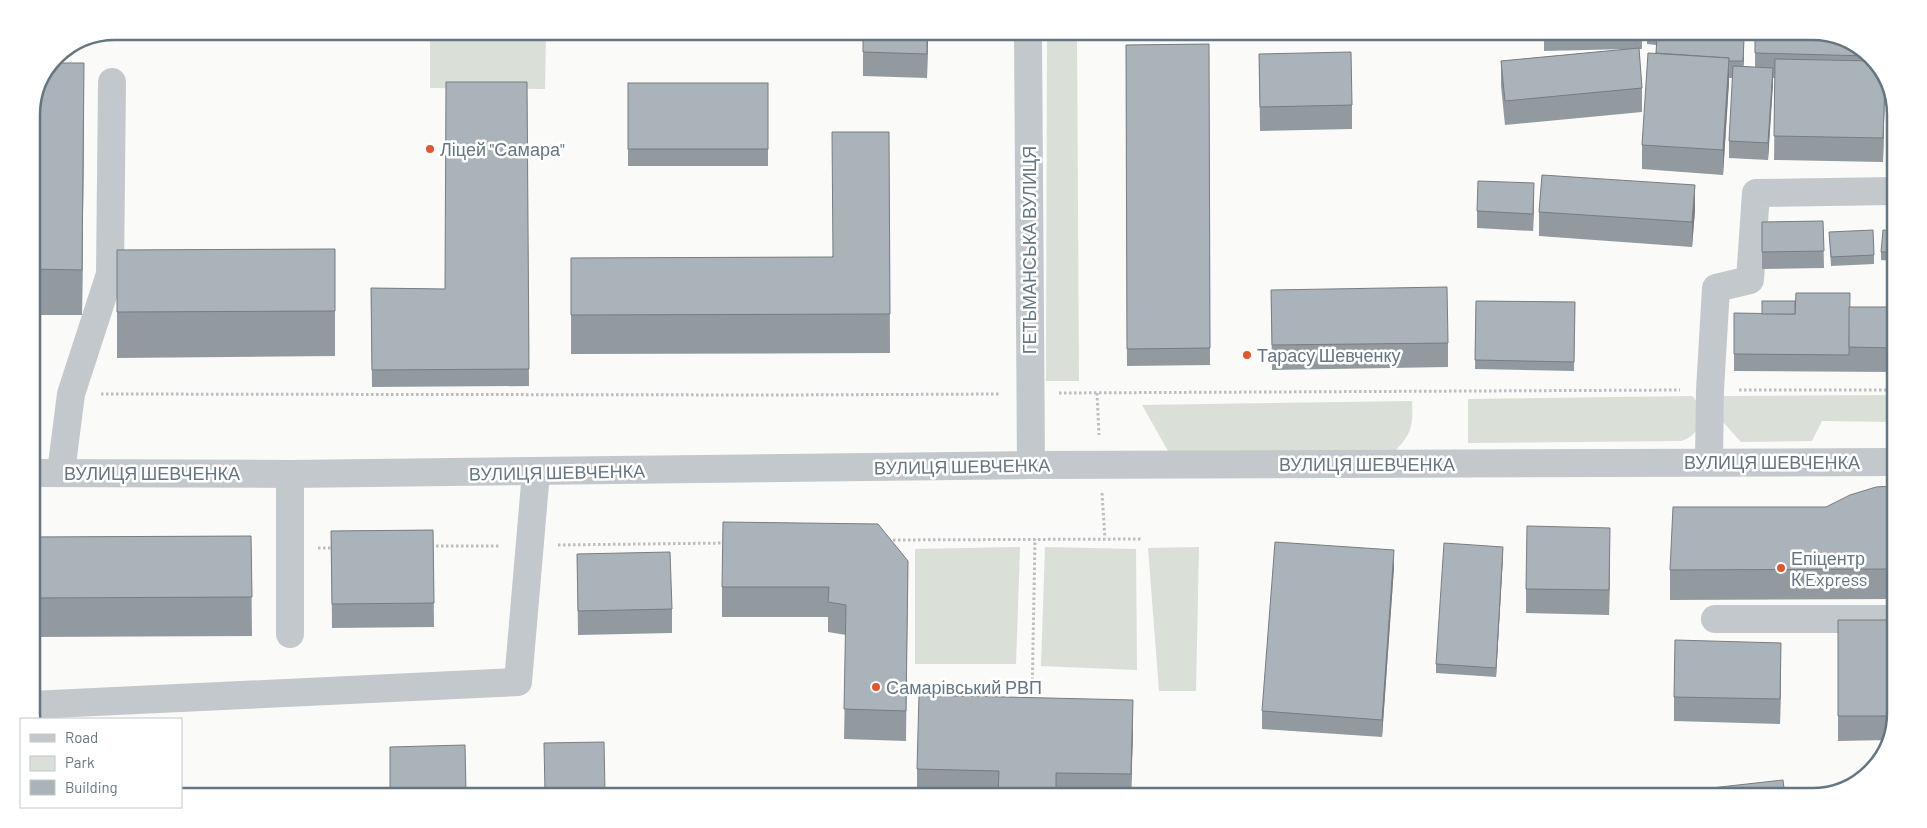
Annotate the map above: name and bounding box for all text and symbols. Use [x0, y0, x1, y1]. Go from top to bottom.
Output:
place label: Ліцей "Самара" [440, 138, 565, 160]
marker: Ліцей "Самара" [424, 143, 436, 155]
street label: ГЕТЬМАНСЬКА ВУЛИЦЯ [1018, 146, 1040, 354]
place label: Тарасу Шевченку [1257, 344, 1401, 366]
marker: Тарасу Шевченку [1241, 349, 1253, 361]
street label: ВУЛИЦЯ ШЕВЧЕНКА [1684, 451, 1860, 473]
street label: ВУЛИЦЯ ШЕВЧЕНКА [874, 453, 1050, 479]
street label: ВУЛИЦЯ ШЕВЧЕНКА [1279, 453, 1455, 475]
street label: ВУЛИЦЯ ШЕВЧЕНКА [469, 459, 645, 485]
street label: ВУЛИЦЯ ШЕВЧЕНКА [64, 462, 240, 484]
place label: Епіцентр К Express [1791, 547, 1867, 590]
marker: Епіцентр К Express [1775, 562, 1787, 574]
place label: Самарівський РВП [886, 676, 1042, 698]
marker: Самарівський РВП [870, 681, 882, 693]
legend [20, 718, 182, 808]
text: Road [65, 728, 98, 746]
text: Park [65, 753, 95, 771]
text: Building [65, 778, 118, 796]

